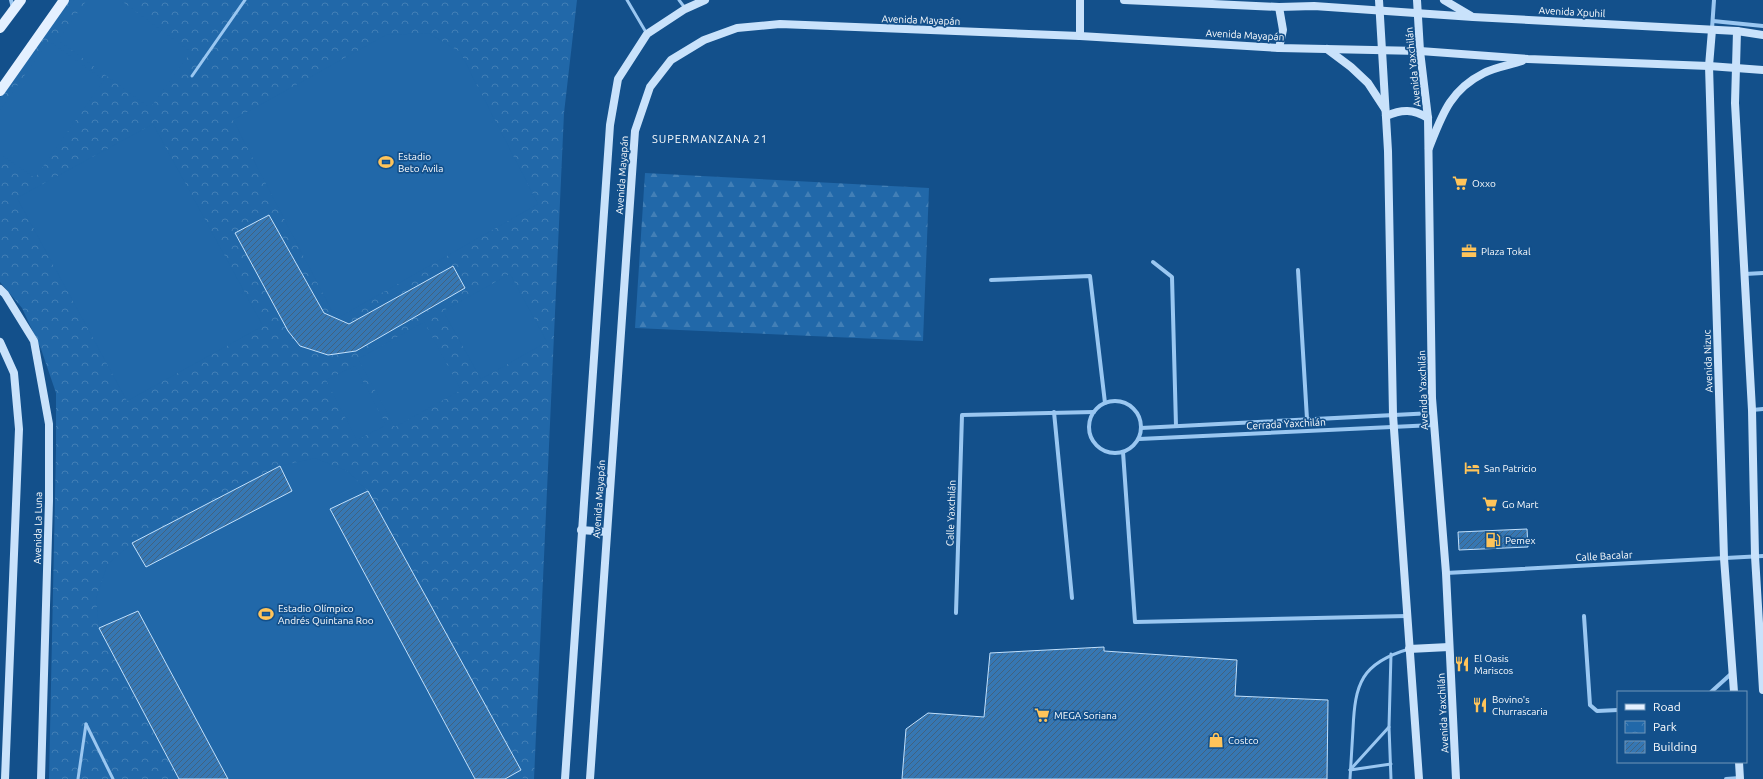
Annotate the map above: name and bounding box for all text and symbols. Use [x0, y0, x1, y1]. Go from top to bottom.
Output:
street label: Avenida Xpuhil [1538, 5, 1606, 19]
street label: Avenida Mayapán [882, 13, 960, 27]
street label: Avenida Mayapán [1205, 27, 1285, 43]
street label: Avenida Yaxchilán [1403, 27, 1423, 107]
district label: SUPERMANZANA 21 [652, 133, 768, 145]
street label: Avenida Mayapán [614, 135, 630, 215]
place label: Estadio Beto Avila [398, 151, 443, 174]
sports icon: Estadio Beto Avila [377, 153, 395, 171]
supermarket icon: Oxxo [1451, 174, 1469, 192]
place label: Oxxo [1472, 178, 1496, 189]
office icon: Plaza Tokal [1460, 242, 1478, 260]
place label: Plaza Tokal [1481, 246, 1531, 257]
street label: Avenida Nizuc [1701, 329, 1715, 393]
street label: Avenida Yaxchilán [1416, 350, 1430, 430]
street label: Cerrada Yaxchilán [1246, 416, 1326, 432]
street label: Avenida Mayapán [591, 459, 607, 539]
hotel icon: San Patricio [1463, 459, 1481, 477]
place label: San Patricio [1484, 463, 1537, 474]
street label: Calle Yaxchilán [944, 480, 958, 546]
street label: Avenida La Luna [32, 492, 44, 564]
supermarket icon: Go Mart [1481, 495, 1499, 513]
place label: Go Mart [1502, 499, 1538, 510]
fuel station icon: Pemex [1484, 531, 1502, 549]
place label: Pemex [1505, 535, 1536, 546]
street label: Calle Bacalar [1575, 549, 1633, 563]
place label: Estadio Olímpico Andrés Quintana Roo [278, 603, 374, 626]
sports icon: Estadio Olímpico Andrés Quintana Roo [257, 605, 275, 623]
place label: El Oasis Mariscos [1474, 653, 1513, 676]
restaurant icon: El Oasis Mariscos [1453, 655, 1471, 673]
street label: Avenida Yaxchilán [1435, 673, 1451, 753]
legend [1617, 691, 1747, 763]
place label: Bovino's Churrascaria [1492, 694, 1548, 717]
restaurant icon: Bovino's Churrascaria [1471, 696, 1489, 714]
text: Road [1653, 700, 1681, 713]
supermarket icon: MEGA Soriana [1033, 706, 1051, 724]
place label: MEGA Soriana [1054, 710, 1117, 721]
text: Park [1653, 720, 1677, 733]
shop icon: Costco [1207, 731, 1225, 749]
place label: Costco [1228, 735, 1259, 746]
text: Building [1653, 740, 1697, 753]

